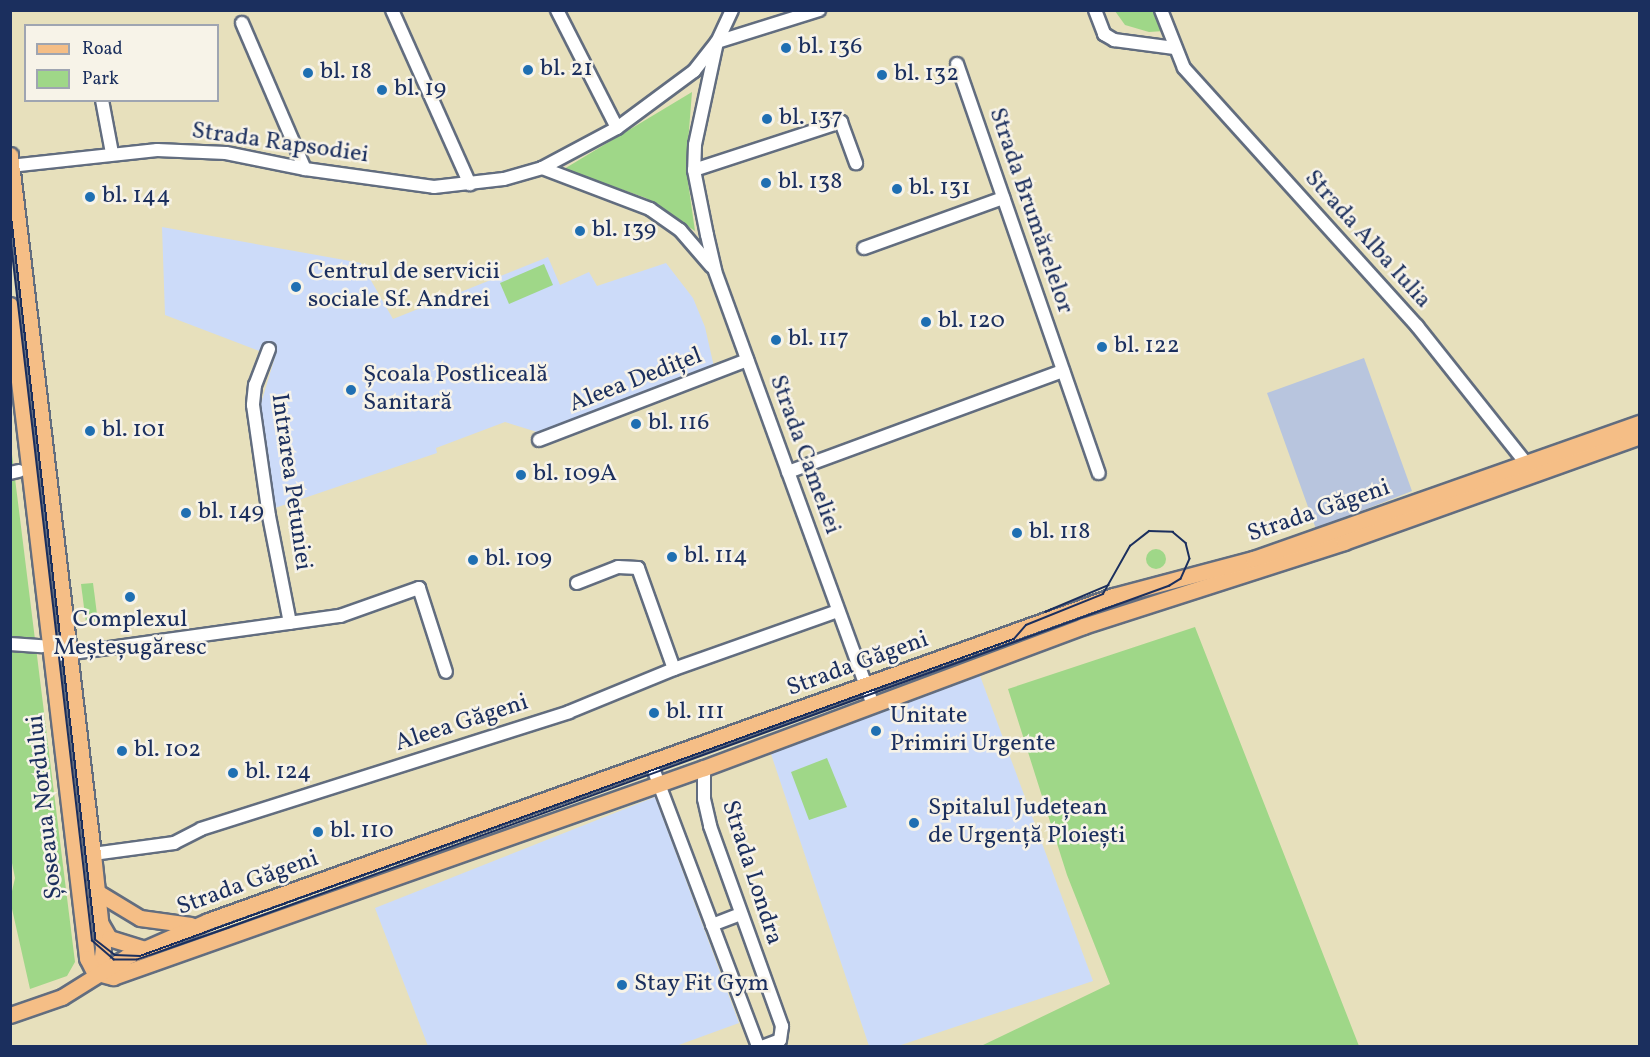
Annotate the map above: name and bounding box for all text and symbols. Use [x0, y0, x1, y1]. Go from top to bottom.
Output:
legend [24, 24, 219, 102]
place label: bl. 136 [798, 34, 862, 62]
text: Road [82, 37, 123, 62]
marker: bl. 136 [779, 41, 793, 55]
place label: bl. 21 [540, 56, 593, 84]
place label: bl. 18 [320, 59, 372, 87]
place label: bl. 132 [894, 61, 959, 89]
marker: bl. 21 [521, 63, 535, 77]
marker: bl. 18 [301, 66, 315, 80]
text: Park [82, 67, 119, 92]
marker: bl. 132 [875, 68, 889, 82]
place label: bl. 19 [394, 76, 446, 104]
marker: bl. 19 [375, 83, 389, 97]
street label: Strada Brumărelelor [981, 104, 1079, 318]
place label: bl. 137 [779, 105, 843, 133]
marker: bl. 137 [760, 112, 774, 126]
street label: Strada Rapsodiei [190, 117, 370, 171]
street label: Strada Alba Iulia [1297, 165, 1437, 315]
place label: bl. 138 [778, 169, 842, 197]
place label: bl. 131 [909, 175, 970, 203]
marker: bl. 138 [759, 176, 773, 190]
marker: bl. 131 [890, 182, 904, 196]
place label: bl. 144 [102, 183, 170, 211]
marker: bl. 144 [83, 190, 97, 204]
place label: bl. 139 [592, 217, 656, 245]
marker: bl. 139 [573, 224, 587, 238]
place label: Centrul de servicii sociale Sf. Andrei [308, 259, 500, 315]
marker: Centrul de servicii sociale Sf. Andrei [289, 280, 303, 294]
place label: bl. 120 [938, 308, 1005, 336]
marker: bl. 120 [919, 315, 933, 329]
place label: bl. 117 [788, 326, 849, 354]
marker: bl. 117 [769, 333, 783, 347]
place label: bl. 122 [1114, 333, 1180, 361]
marker: bl. 122 [1095, 340, 1109, 354]
street label: Aleea Dedițel [566, 342, 706, 420]
place label: Școala Postliceală Sanitară [363, 362, 548, 418]
street label: Strada Cameliei [762, 372, 846, 538]
marker: Școala Postliceală Sanitară [344, 383, 358, 397]
street label: Intrarea Petuniei [263, 392, 317, 572]
place label: bl. 116 [648, 410, 709, 438]
place label: bl. 101 [102, 417, 166, 445]
marker: bl. 116 [629, 417, 643, 431]
marker: bl. 101 [83, 424, 97, 438]
place label: bl. 109A [533, 461, 617, 489]
marker: bl. 109A [514, 468, 528, 482]
street label: Strada Găgeni [1244, 474, 1394, 550]
place label: bl. 149 [198, 499, 264, 527]
marker: bl. 149 [179, 506, 193, 520]
place label: bl. 118 [1029, 519, 1090, 547]
marker: bl. 118 [1010, 526, 1024, 540]
place label: bl. 114 [684, 543, 747, 571]
place label: bl. 109 [485, 546, 552, 574]
marker: bl. 114 [665, 550, 679, 564]
marker: bl. 109 [466, 553, 480, 567]
marker: Complexul Meșteșugăresc [123, 590, 137, 604]
place label: Complexul Meșteșugăresc [53, 607, 207, 663]
street label: Strada Găgeni [783, 626, 933, 704]
street label: Aleea Găgeni [392, 689, 532, 759]
place label: bl. 111 [666, 699, 724, 727]
place label: Unitate Primiri Urgente [890, 703, 1056, 759]
marker: bl. 111 [647, 706, 661, 720]
street label: Șoseaua Nordului [22, 713, 70, 901]
marker: Unitate Primiri Urgente [867, 722, 885, 740]
place label: bl. 102 [134, 737, 201, 765]
marker: bl. 102 [115, 744, 129, 758]
place label: bl. 124 [245, 759, 311, 787]
marker: bl. 124 [226, 766, 240, 780]
place label: Spitalul Județean de Urgență Ploiești [928, 795, 1126, 851]
street label: Strada Londra [714, 797, 788, 949]
marker: Spitalul Județean de Urgență Ploiești [905, 814, 923, 832]
place label: bl. 110 [330, 818, 394, 846]
marker: bl. 110 [311, 825, 325, 839]
street label: Strada Găgeni [173, 845, 323, 923]
place label: Stay Fit Gym [634, 971, 770, 999]
marker: Stay Fit Gym [615, 978, 629, 992]

